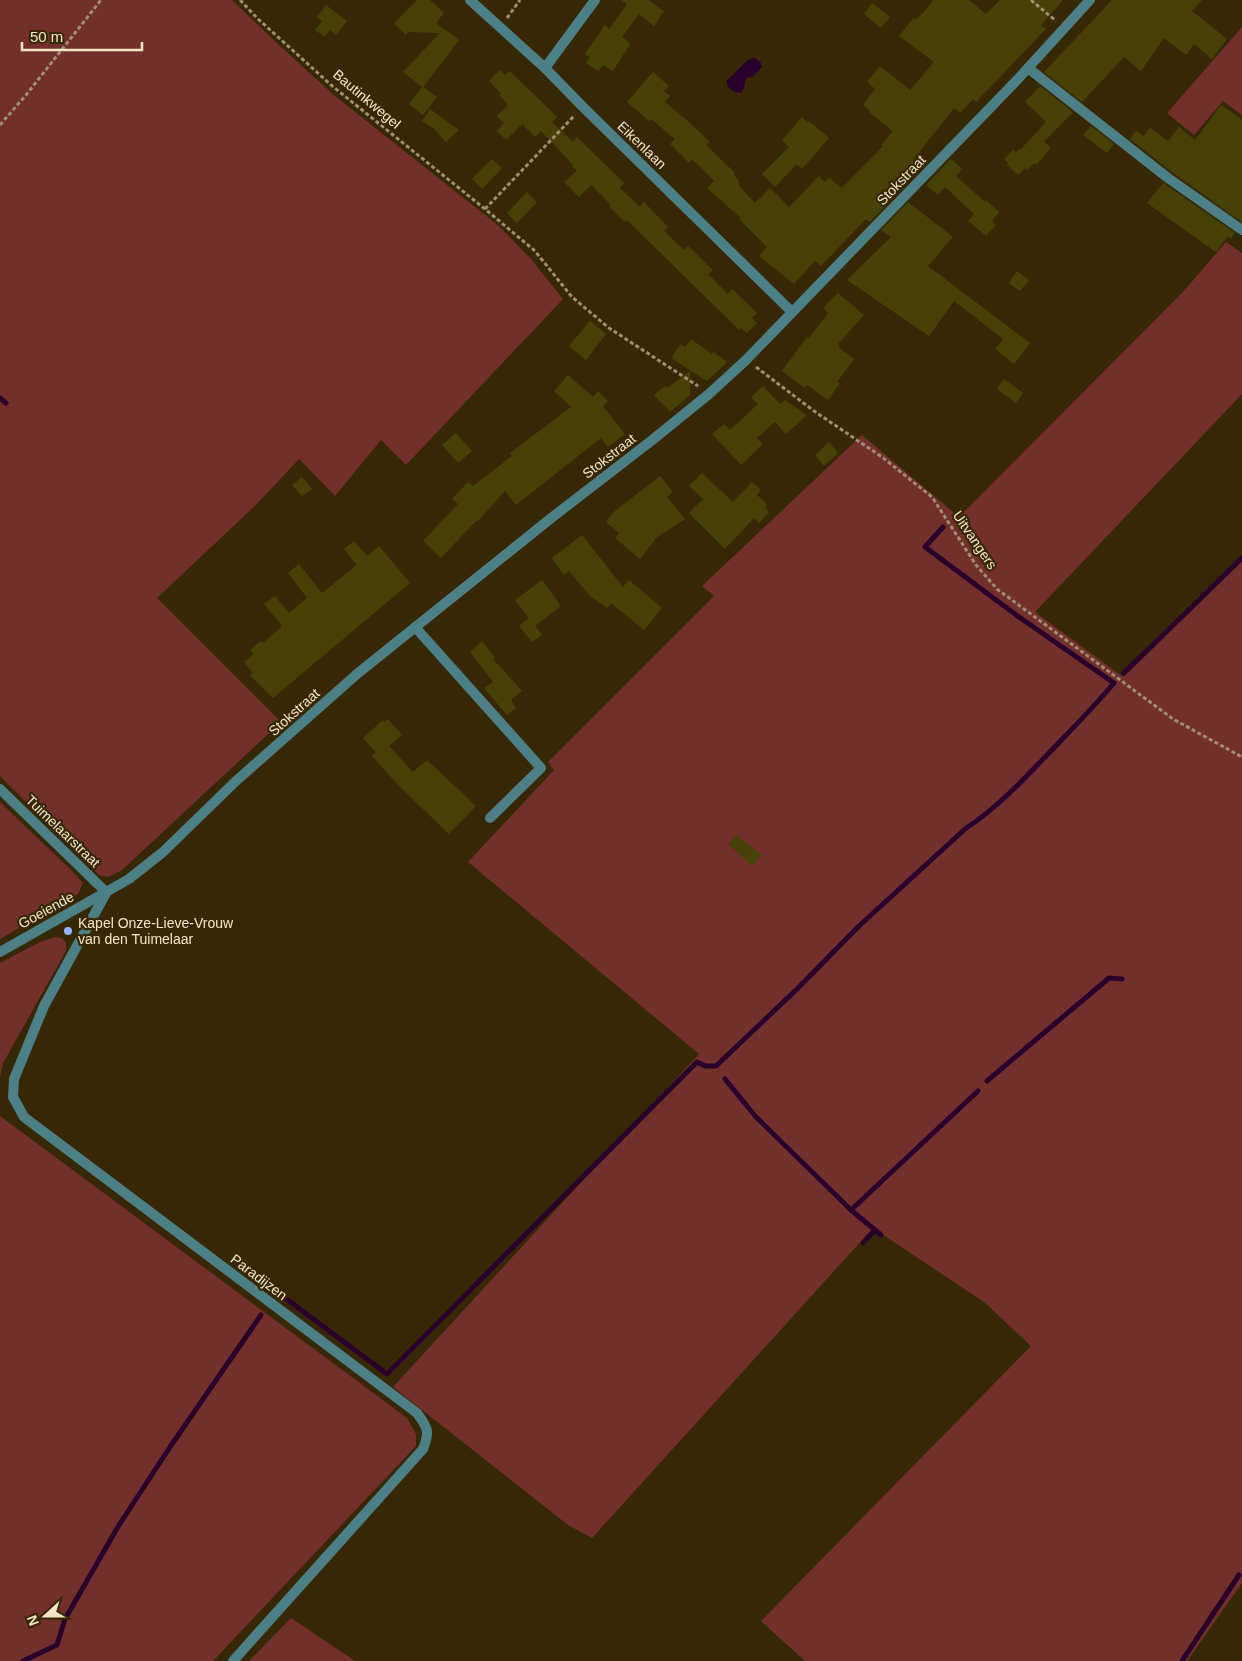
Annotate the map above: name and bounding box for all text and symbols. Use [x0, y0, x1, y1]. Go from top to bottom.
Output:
scale bar [22, 20, 142, 52]
text: 50 m [30, 28, 63, 45]
street label: Bautinkwegel [330, 66, 404, 132]
street label: Eikenlaan [614, 118, 670, 172]
street label: Stokstraat [873, 152, 929, 208]
street label: Stokstraat [579, 430, 639, 482]
street label: Uitvangers [950, 508, 1000, 572]
street label: Stokstraat [265, 685, 323, 739]
street label: Tuimelaarstraat [23, 792, 103, 870]
street label: Goeiende [16, 888, 77, 932]
place label: Kapel Onze-Lieve-Vrouw van den Tuimelaar [78, 915, 234, 947]
marker: Kapel Onze-Lieve-Vrouw van den Tuimelaar [62, 925, 74, 937]
street label: Paradijzen [228, 1251, 290, 1303]
north arrow [20, 1591, 70, 1641]
text: N [24, 1613, 42, 1628]

